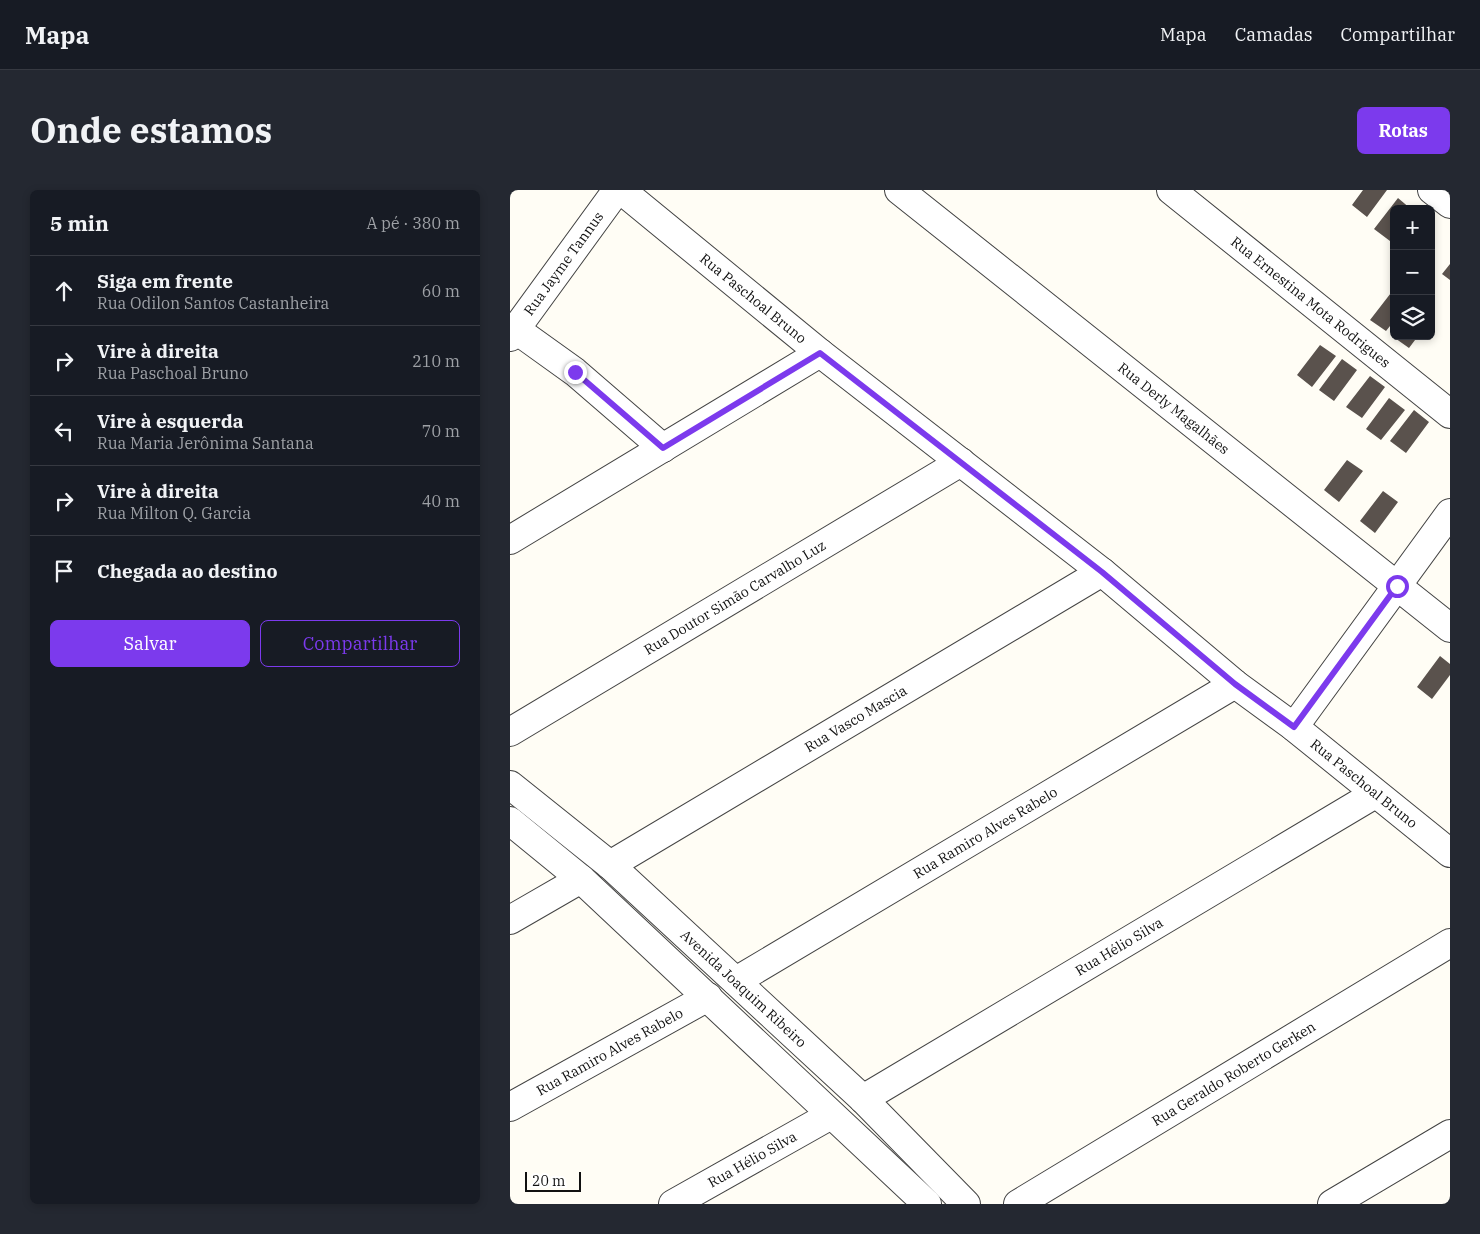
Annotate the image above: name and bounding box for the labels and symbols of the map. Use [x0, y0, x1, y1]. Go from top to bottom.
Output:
street label: Rua Jayme Tannus [520, 208, 607, 319]
street label: Rua Ernestina Mota Rodrigues [1227, 233, 1394, 372]
street label: Rua Paschoal Bruno [696, 249, 810, 347]
street label: Rua Derly Magalhães [1114, 359, 1233, 458]
route end [564, 361, 587, 384]
street label: Rua Doutor Simão Carvalho Luz [641, 536, 829, 659]
route start [1386, 575, 1409, 598]
street label: Rua Vasco Mascia [801, 681, 910, 756]
street label: Rua Paschoal Bruno [1307, 735, 1421, 832]
street label: Rua Ramiro Alves Rabelo [910, 783, 1061, 883]
street label: Rua Hélio Silva [1072, 913, 1166, 980]
street label: Avenida Joaquim Ribeiro [677, 926, 810, 1051]
street label: Rua Ramiro Alves Rabelo [533, 1004, 686, 1100]
street label: Rua Geraldo Roberto Gerken [1149, 1017, 1319, 1130]
street label: Rua Hélio Silva [705, 1127, 800, 1191]
scale bar [525, 1169, 581, 1192]

